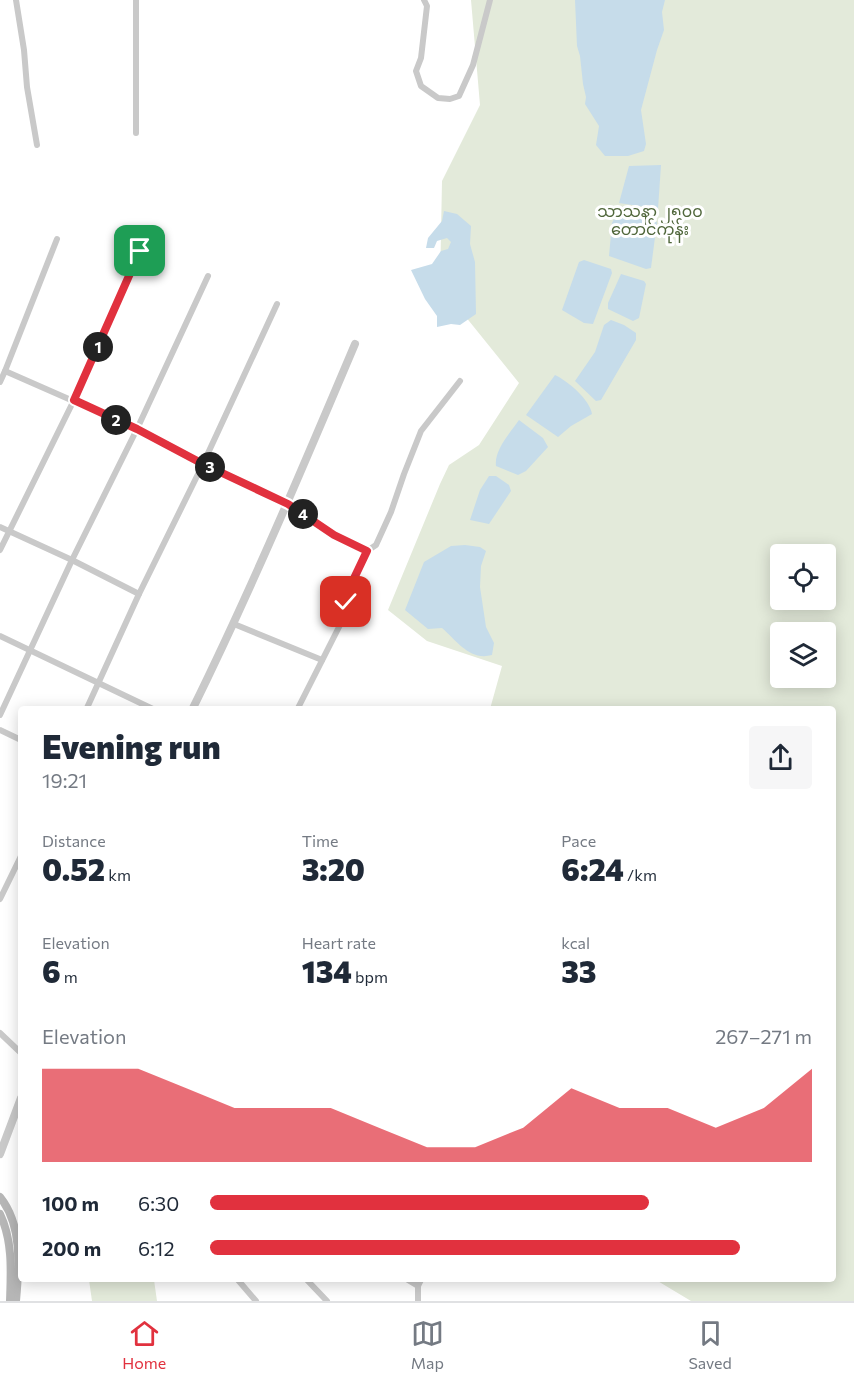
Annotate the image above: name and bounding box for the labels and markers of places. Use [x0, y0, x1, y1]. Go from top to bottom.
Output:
pin [114, 225, 165, 276]
pin: 1 [83, 332, 113, 362]
pin: 2 [101, 405, 131, 435]
pin: 3 [195, 452, 225, 482]
pin: 4 [288, 499, 318, 529]
pin [320, 576, 371, 627]

